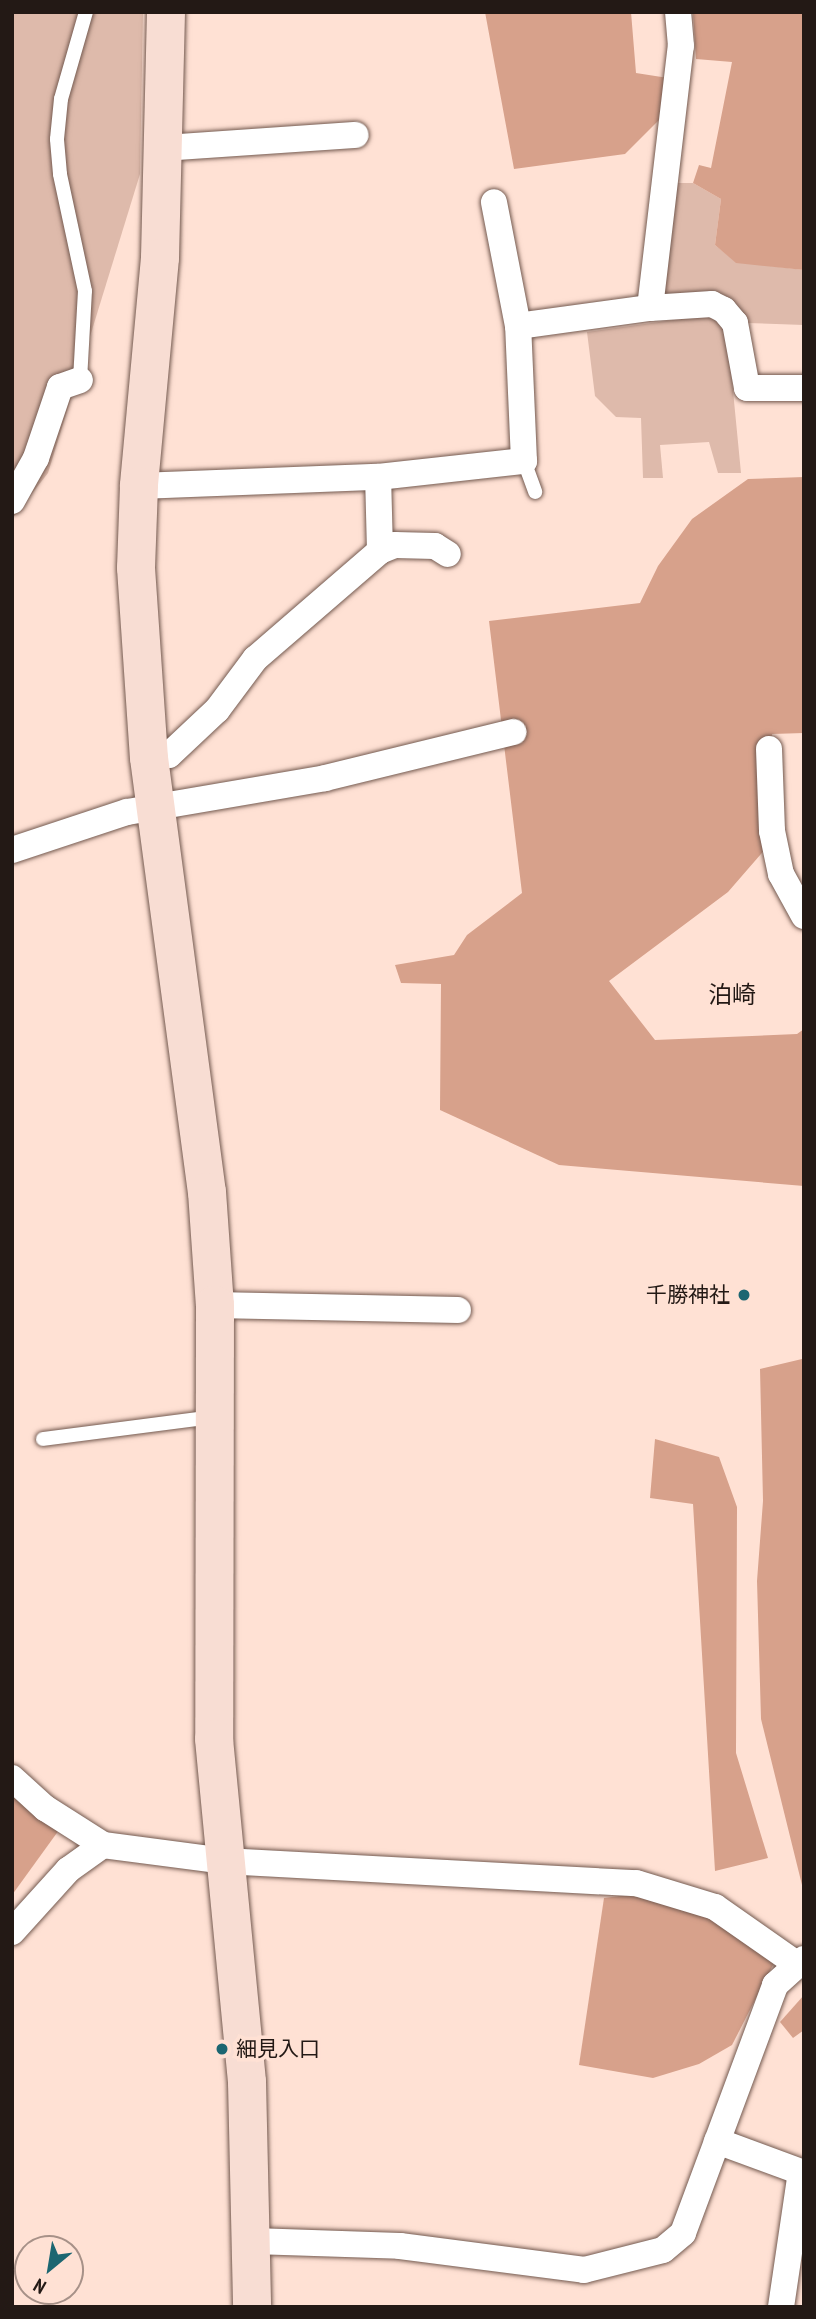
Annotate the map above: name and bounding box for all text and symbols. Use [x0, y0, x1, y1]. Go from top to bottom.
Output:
district label: 泊崎 [708, 981, 756, 1009]
place label: 千勝神社 [646, 1282, 730, 1308]
marker: 千勝神社 [736, 1287, 752, 1303]
place label: 細見入口 [236, 2036, 320, 2062]
marker: 細見入口 [214, 2041, 230, 2057]
north arrow [14, 2235, 84, 2305]
text: N [29, 2273, 50, 2299]

